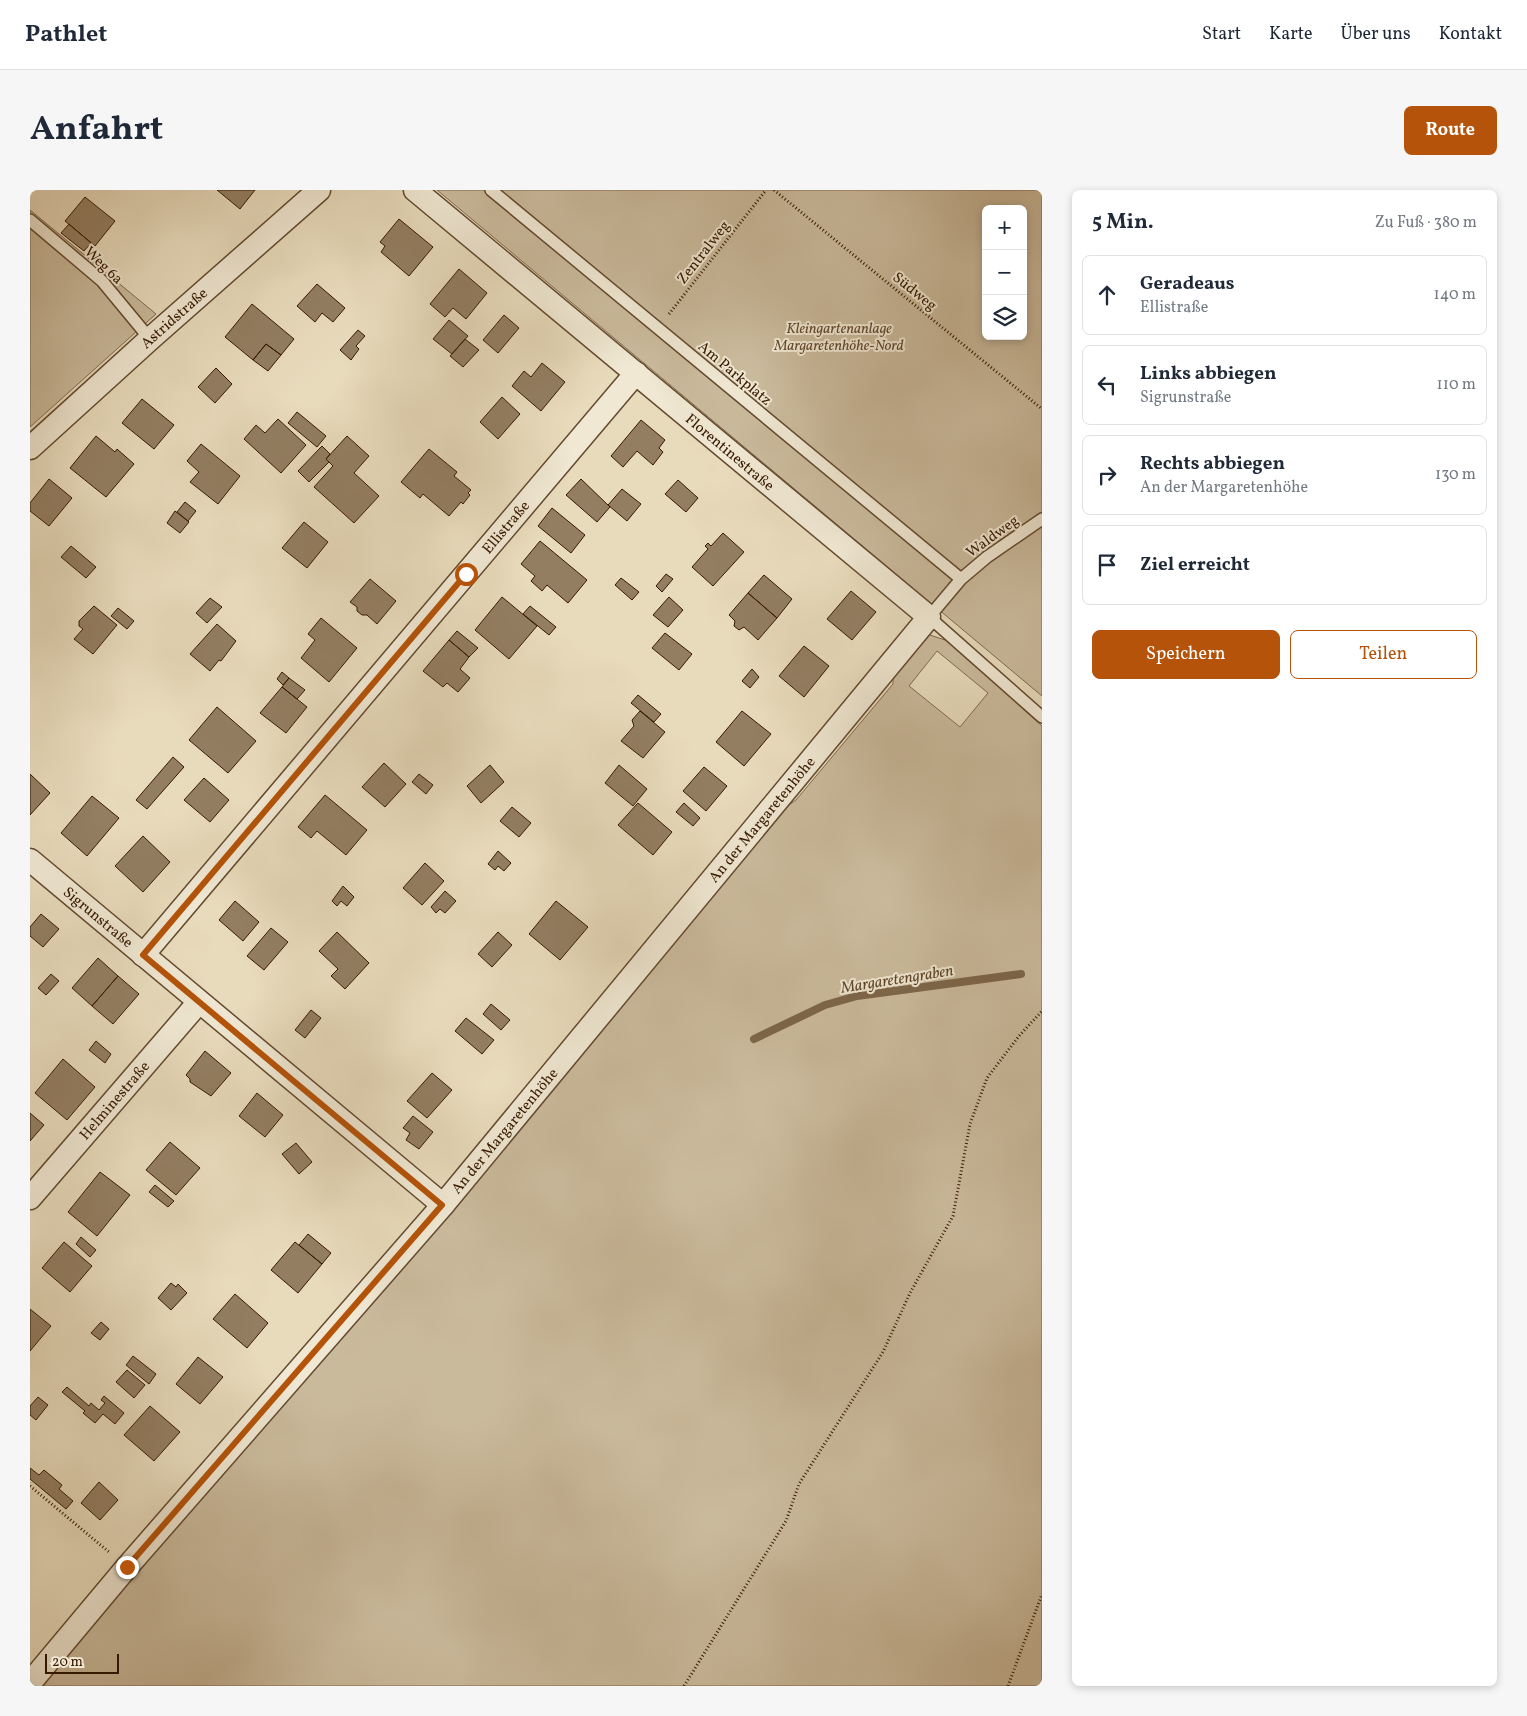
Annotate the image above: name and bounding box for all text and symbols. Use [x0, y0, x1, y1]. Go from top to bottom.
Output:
text: Pathlet [25, 18, 107, 52]
text: Start [1202, 22, 1241, 47]
text: Karte [1269, 22, 1313, 47]
text: Über uns [1341, 22, 1411, 47]
text: Kontakt [1439, 22, 1502, 47]
text: Anfahrt [30, 106, 163, 154]
button: Route [1404, 106, 1497, 155]
map controls [982, 205, 1027, 340]
button: + [982, 205, 1027, 250]
text: 5 Min. [1092, 208, 1154, 237]
text: Zu Fuß · 380 m [1375, 212, 1477, 234]
street label: Zentralweg [673, 217, 736, 289]
street label: Weg 6a [79, 242, 127, 290]
button: − [982, 250, 1027, 295]
street label: Südweg [887, 268, 941, 317]
text: Geradeaus [1140, 271, 1235, 297]
icon: ahead [1093, 281, 1121, 309]
street label: Astridstraße [137, 284, 213, 354]
text: 140 m [1434, 284, 1476, 306]
button: layers [982, 295, 1027, 340]
text: Ellistraße [1140, 297, 1208, 319]
park label: Kleingartenanlage Margaretenhöhe-Nord [773, 319, 904, 357]
street label: Am Parkplatz [693, 337, 775, 411]
text: Links abbiegen [1140, 361, 1277, 387]
icon: left [1093, 371, 1121, 399]
text: 110 m [1437, 374, 1476, 396]
text: Sigrunstraße [1140, 387, 1231, 409]
street label: Florentinestraße [680, 410, 778, 497]
text: Rechts abbiegen [1140, 451, 1285, 477]
icon: right [1093, 461, 1121, 489]
text: 130 m [1435, 464, 1476, 486]
text: An der Margaretenhöhe [1140, 477, 1308, 499]
street label: Ellistraße [478, 497, 535, 559]
street label: Waldweg [962, 511, 1024, 564]
icon: arrive [1093, 551, 1121, 579]
text: Ziel erreicht [1140, 552, 1250, 578]
route start [455, 563, 478, 586]
button: Speichern [1092, 630, 1280, 679]
button: Teilen [1290, 630, 1477, 679]
street label: An der Margaretenhöhe [704, 753, 821, 888]
street label: Sigrunstraße [58, 883, 137, 954]
water label: Margaretengraben [838, 960, 955, 1000]
street label: Helminestraße [75, 1057, 155, 1145]
street label: An der Margaretenhöhe [447, 1064, 564, 1199]
route end [116, 1556, 139, 1579]
scale bar [45, 1651, 119, 1674]
text: 20 m [52, 1653, 83, 1672]

